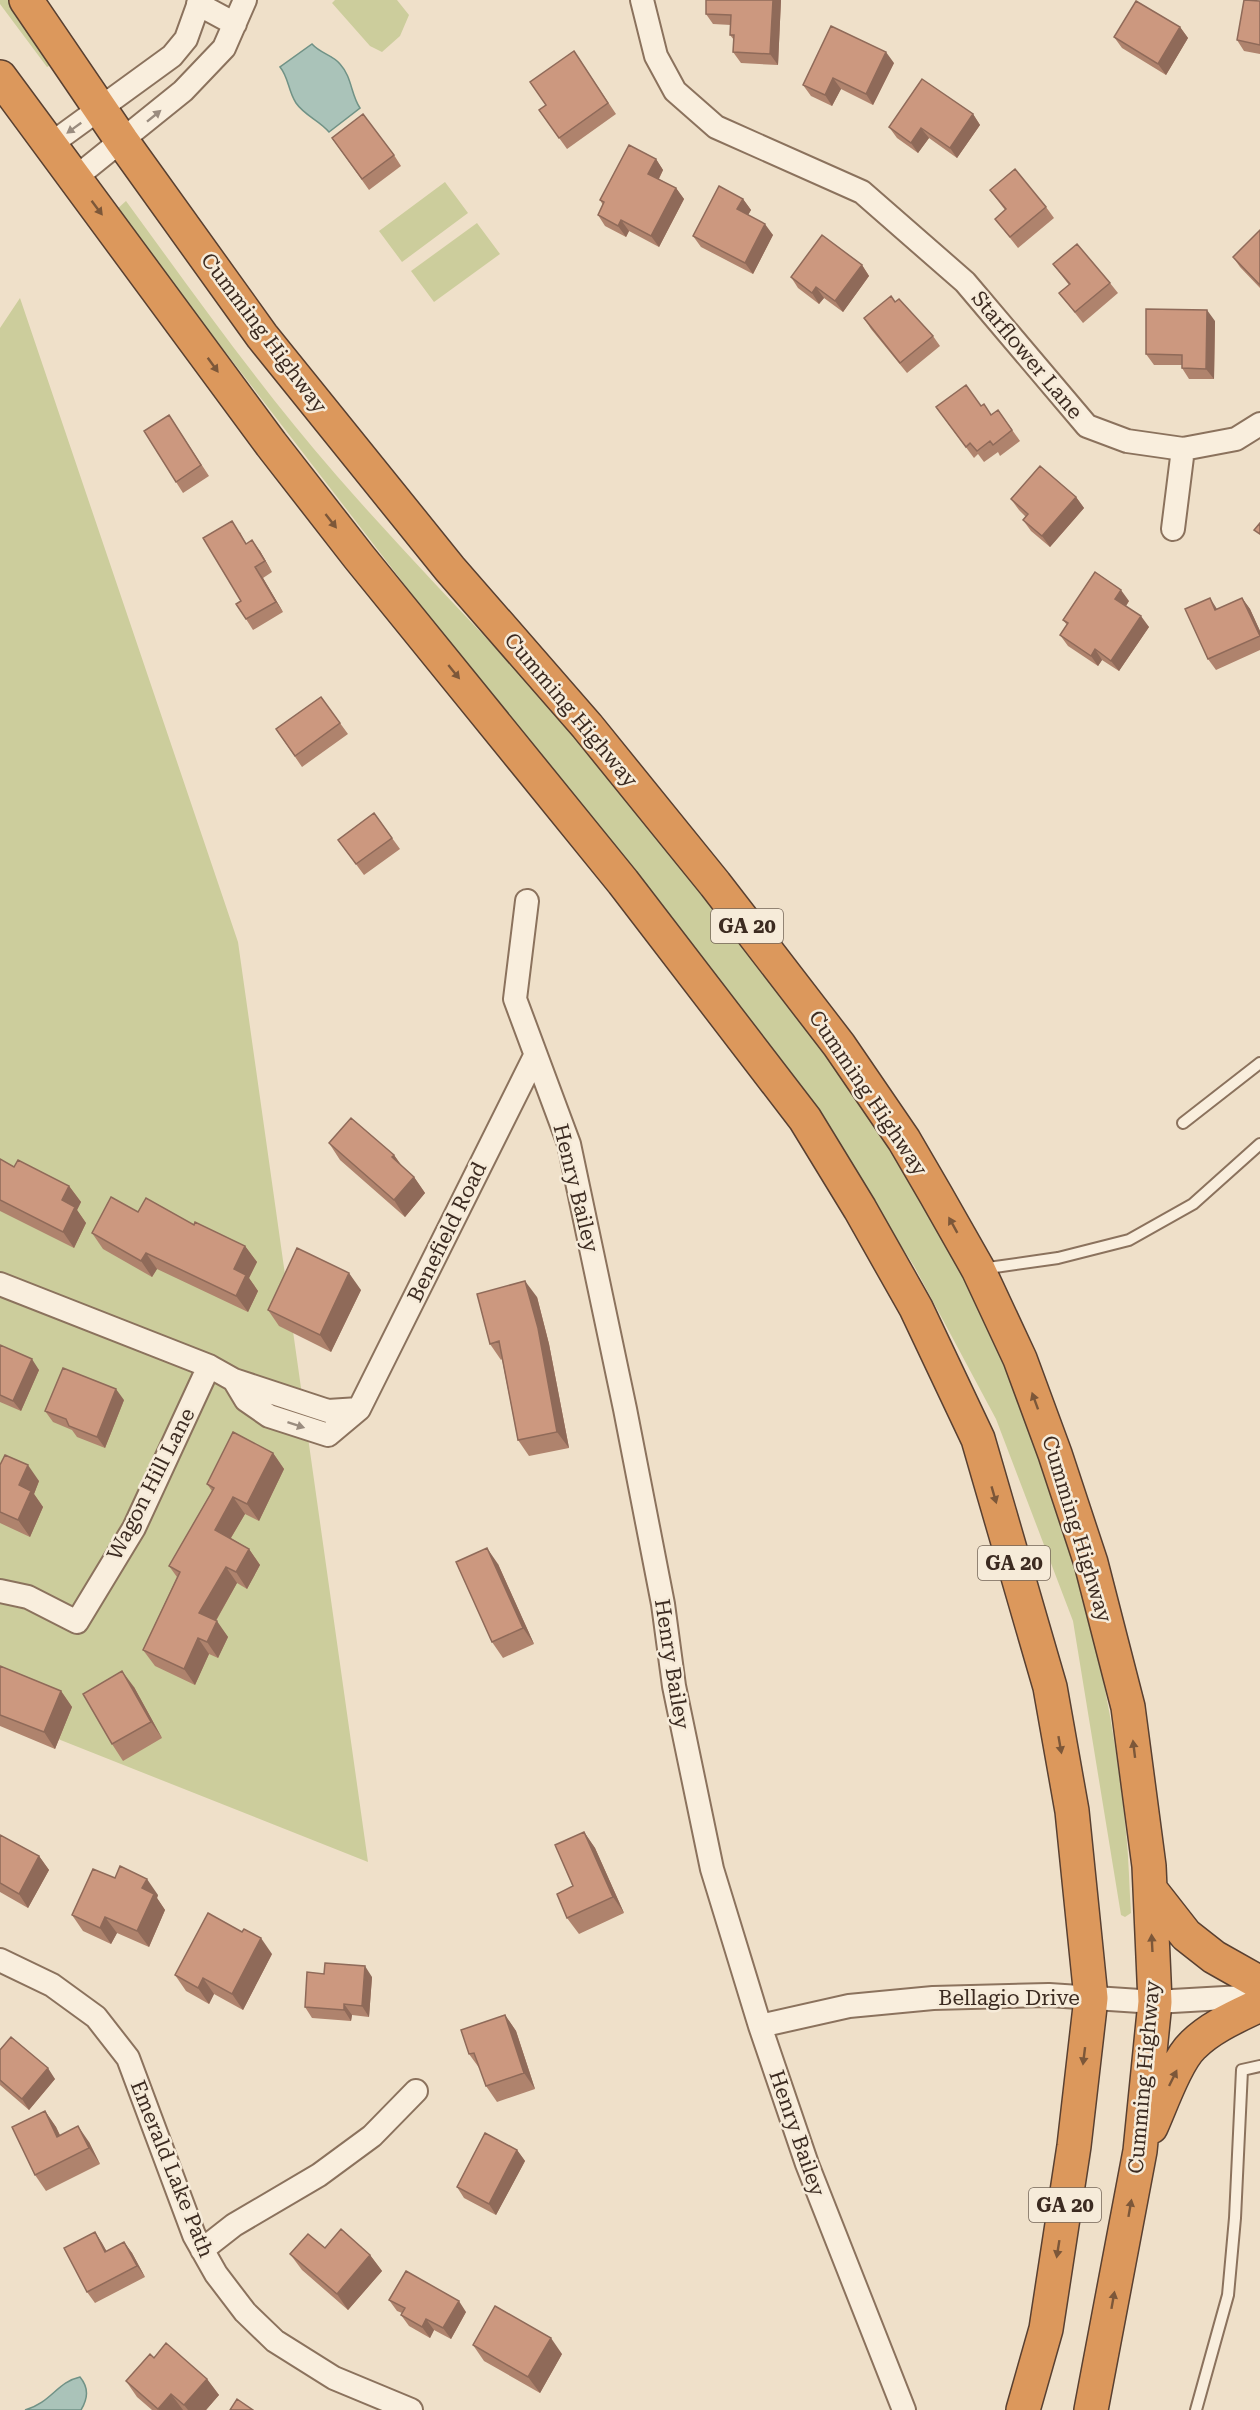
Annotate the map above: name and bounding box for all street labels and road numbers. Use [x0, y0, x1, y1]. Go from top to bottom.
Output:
street label: Cumming Highway [196, 248, 332, 418]
street label: Starflower Lane [967, 286, 1087, 424]
street label: Cumming Highway [500, 628, 643, 792]
road number: GA 20 [711, 909, 783, 943]
street label: Cumming Highway [804, 1006, 932, 1181]
street label: Henry Bailey [548, 1121, 604, 1255]
street label: Benefield Road [403, 1157, 492, 1306]
street label: Wagon Hill Lane [102, 1404, 200, 1564]
street label: Cumming Highway [1037, 1433, 1117, 1626]
road number: GA 20 [978, 1546, 1050, 1580]
street label: Henry Bailey [650, 1597, 694, 1731]
street label: Cumming Highway [1124, 1979, 1164, 2175]
street label: Bellagio Drive [938, 1986, 1080, 2010]
street label: Henry Bailey [764, 2067, 830, 2200]
street label: Emerald Lake Path [126, 2077, 219, 2261]
road number: GA 20 [1029, 2188, 1101, 2222]

